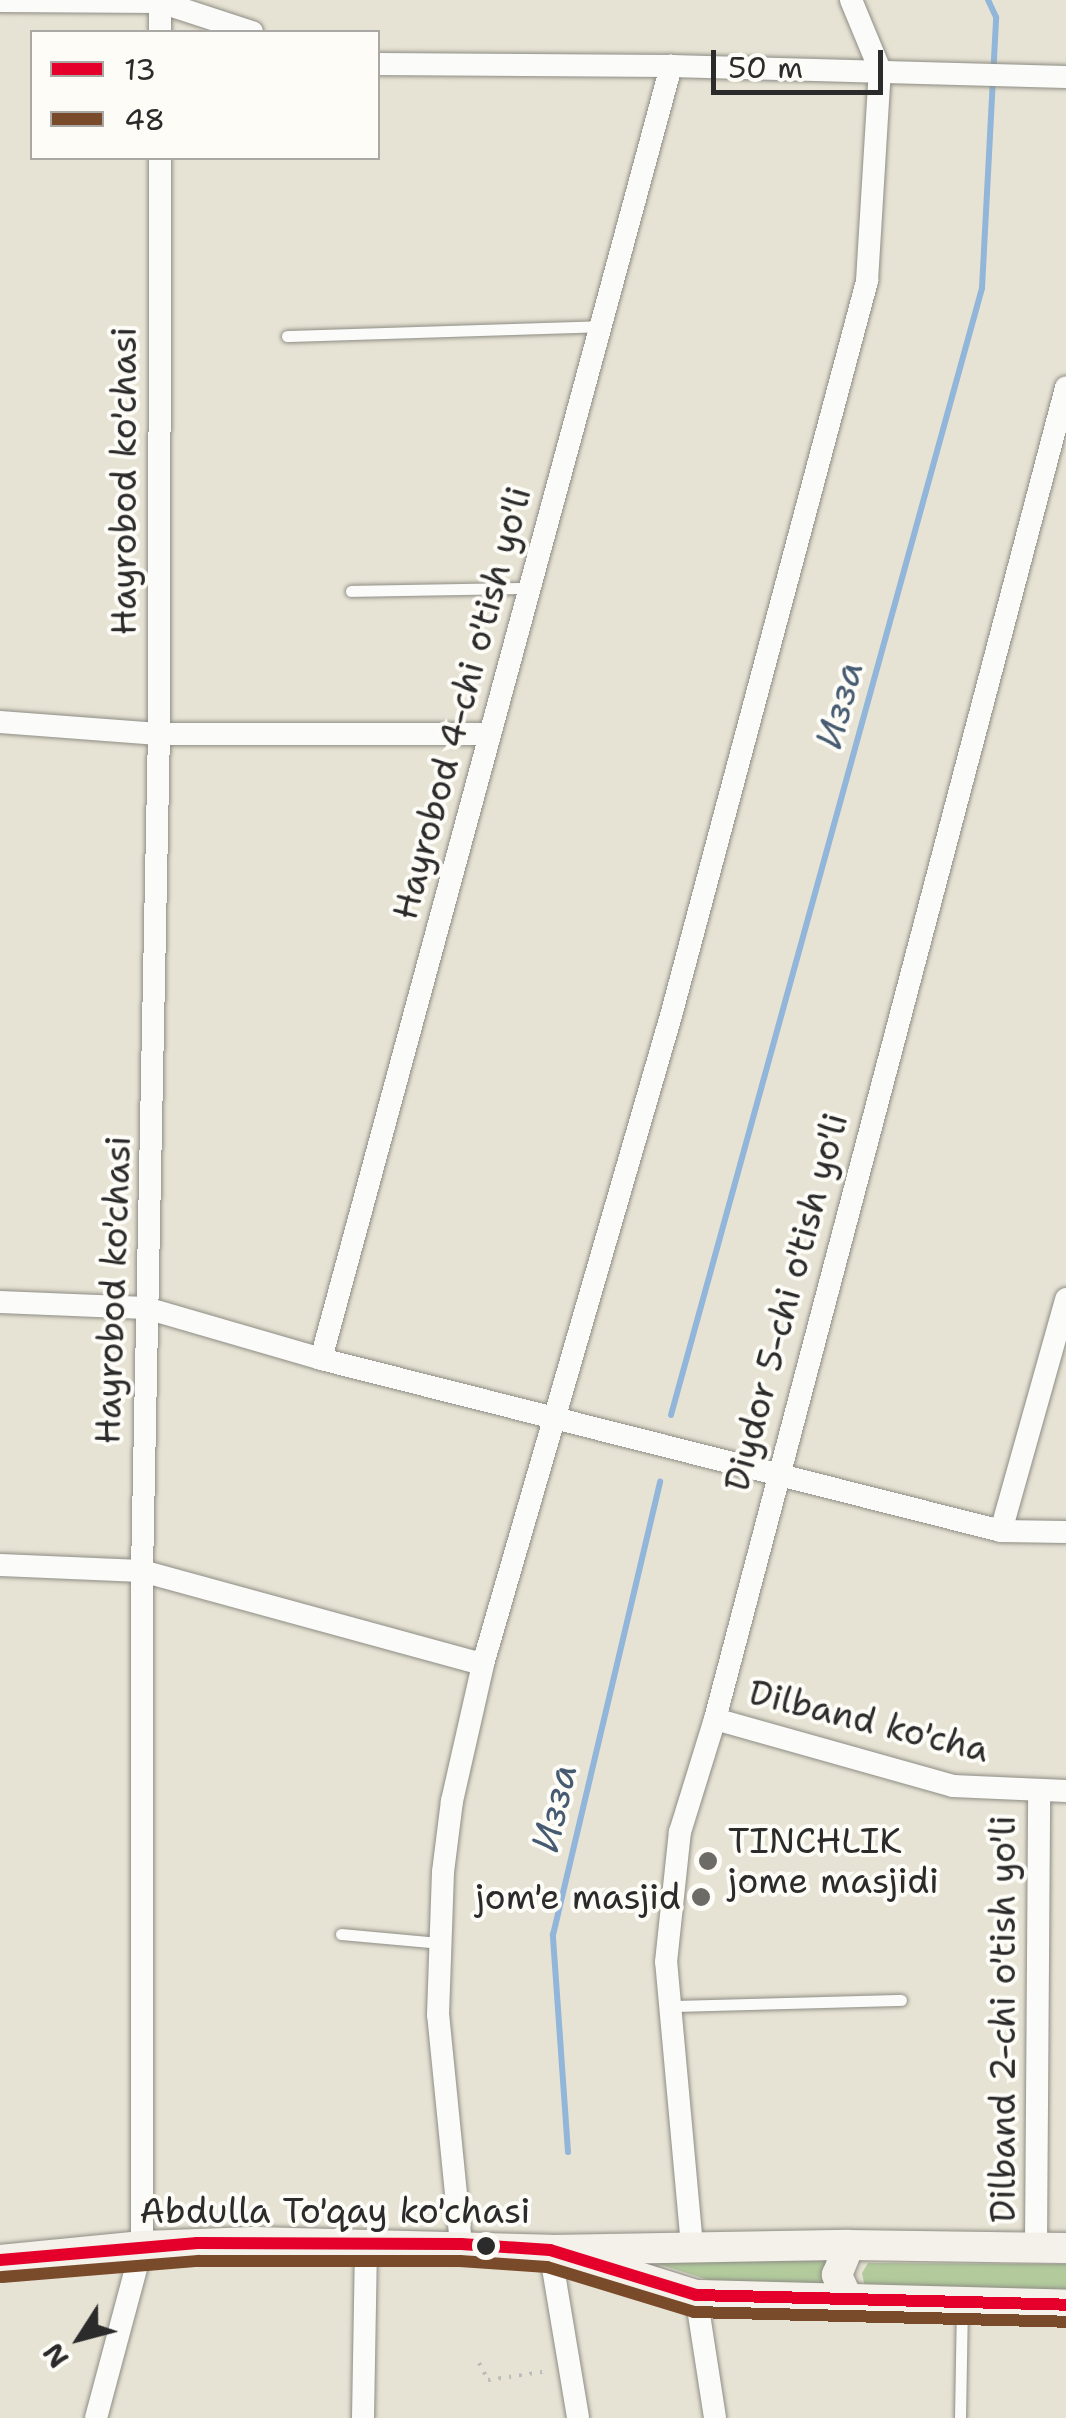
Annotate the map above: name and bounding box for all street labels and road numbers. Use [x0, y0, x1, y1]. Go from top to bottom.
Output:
street label: Hayrobod ko'chasi [103, 327, 145, 635]
street label: Hayrobod 4-chi o'tish yo'li [384, 482, 540, 924]
street label: Diydor 5-chi o'tish yo'li [715, 1108, 857, 1496]
street label: Hayrobod ko'chasi [87, 1135, 139, 1445]
street label: Dilband ko'cha [745, 1671, 993, 1771]
street label: Dilband 2-chi o'tish yo'li [982, 1815, 1024, 2223]
street label: Abdulla To'qay ko'chasi [140, 2190, 530, 2232]

